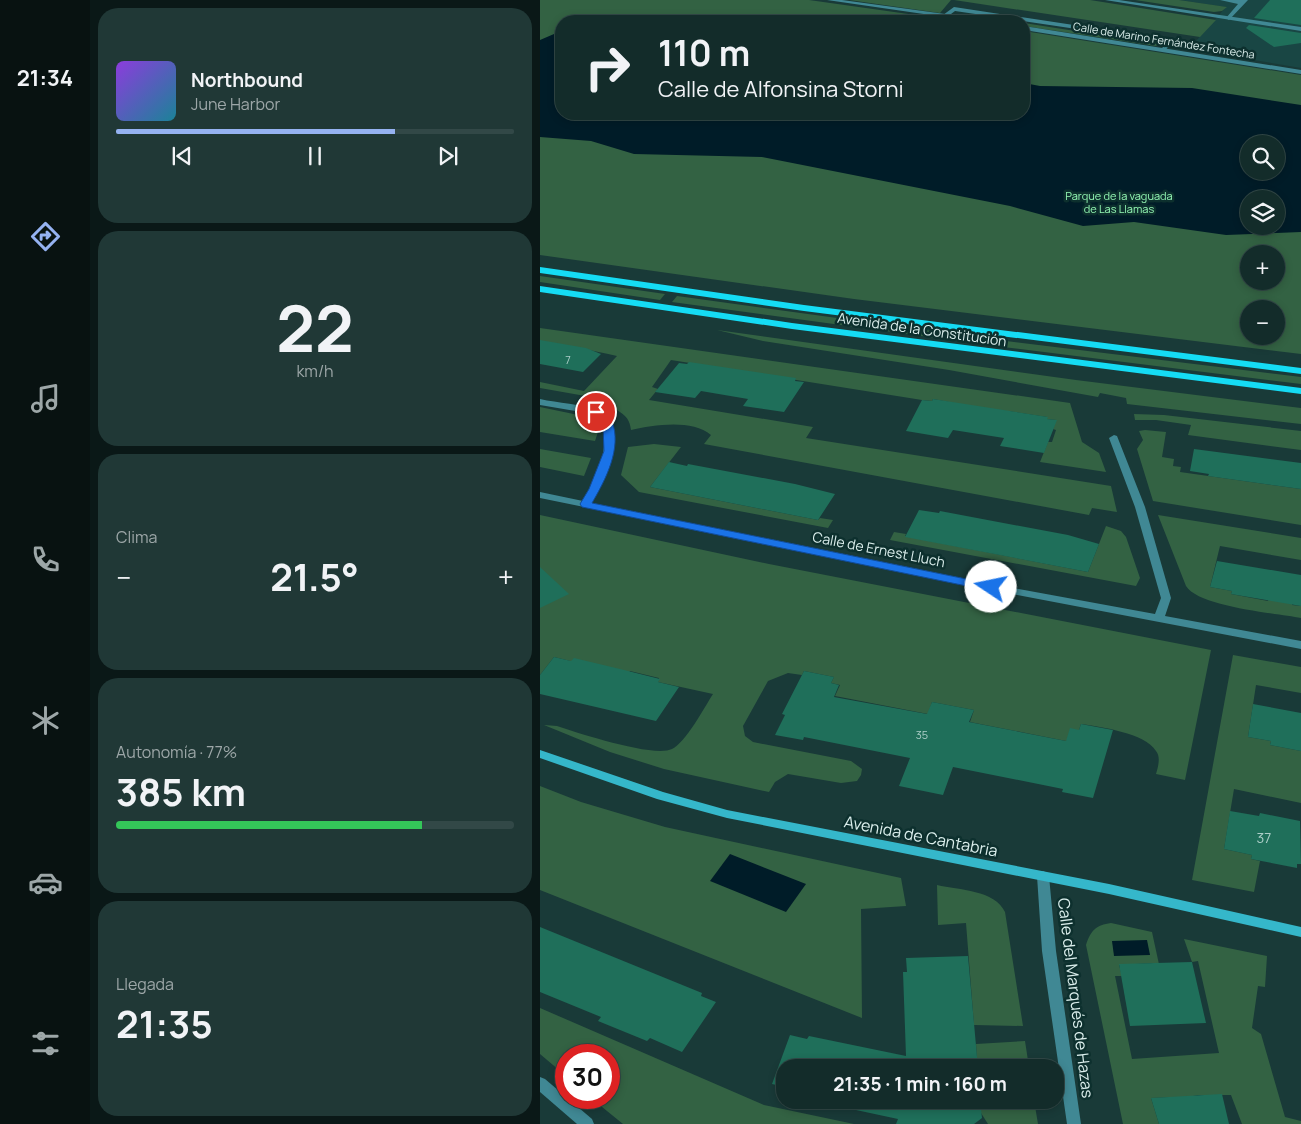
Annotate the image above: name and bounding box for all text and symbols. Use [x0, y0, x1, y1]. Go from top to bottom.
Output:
street label: Calle de Marino Fernández Fontecha [1072, 18, 1256, 62]
text: 110 m [658, 29, 750, 77]
icon: right [575, 35, 640, 100]
text: 21:34 [17, 63, 73, 93]
text: Northbound [191, 67, 303, 93]
text: Calle de Alfonsina Storni [658, 74, 904, 104]
text: June Harbor [191, 93, 280, 115]
map controls [1240, 135, 1285, 345]
button: search [1240, 135, 1285, 180]
icon: previous [168, 142, 196, 170]
icon: pause [301, 142, 329, 170]
icon: next [434, 142, 462, 170]
park label: Parque de la vaguada de Las Llamas [1065, 188, 1173, 216]
button: layers [1240, 190, 1285, 235]
icon: directions [28, 219, 63, 254]
button: + [1240, 245, 1285, 290]
text: 22 [276, 283, 354, 372]
button: − [1240, 300, 1285, 345]
street label: Avenida de la Constitución [836, 308, 1008, 350]
house number: 7 [565, 352, 571, 367]
text: km/h [296, 360, 334, 382]
icon: music [28, 381, 63, 416]
pin [575, 391, 617, 433]
icon: arrive [582, 398, 610, 426]
text: Clima [116, 526, 157, 548]
street label: Calle de Ernest Lluch [811, 527, 947, 571]
icon: phone [28, 542, 63, 577]
text: 21.5° [270, 550, 359, 602]
text: − [116, 558, 131, 596]
text: + [498, 558, 514, 596]
position arrow [964, 560, 1016, 612]
icon: climate [28, 703, 63, 738]
house number: 35 [916, 727, 928, 742]
text: Autonomía · 77% [116, 741, 237, 763]
text: 385 km [116, 765, 246, 817]
street label: Avenida de Cantabria [842, 810, 1000, 862]
house number: 37 [1257, 828, 1271, 847]
icon: car [28, 865, 63, 900]
street label: Calle del Marqués de Hazas [1053, 897, 1099, 1099]
text: Llegada [116, 973, 174, 995]
text: 21:35 [116, 997, 213, 1049]
icon: filters [28, 1026, 63, 1061]
speed limit sign: 30 [555, 1044, 620, 1109]
text: 21:35 · 1 min · 160 m [833, 1071, 1007, 1097]

